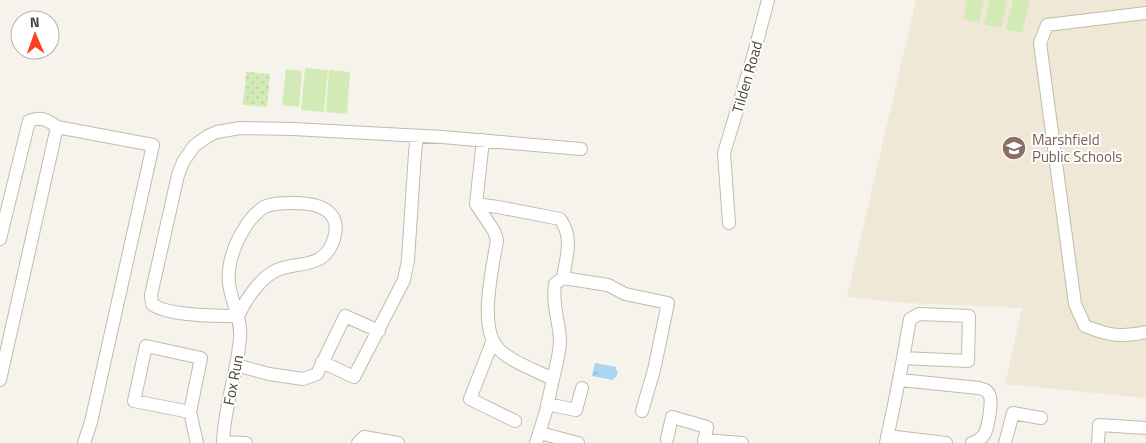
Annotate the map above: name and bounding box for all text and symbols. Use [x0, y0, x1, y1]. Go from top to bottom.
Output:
north arrow [10, 10, 60, 60]
text: N [29, 11, 40, 32]
street label: Tilden Road [726, 38, 768, 116]
place label: Marshfield Public Schools [1032, 128, 1122, 168]
school or university icon: Marshfield Public Schools [1001, 135, 1027, 161]
street label: Fox Run [217, 353, 249, 407]

